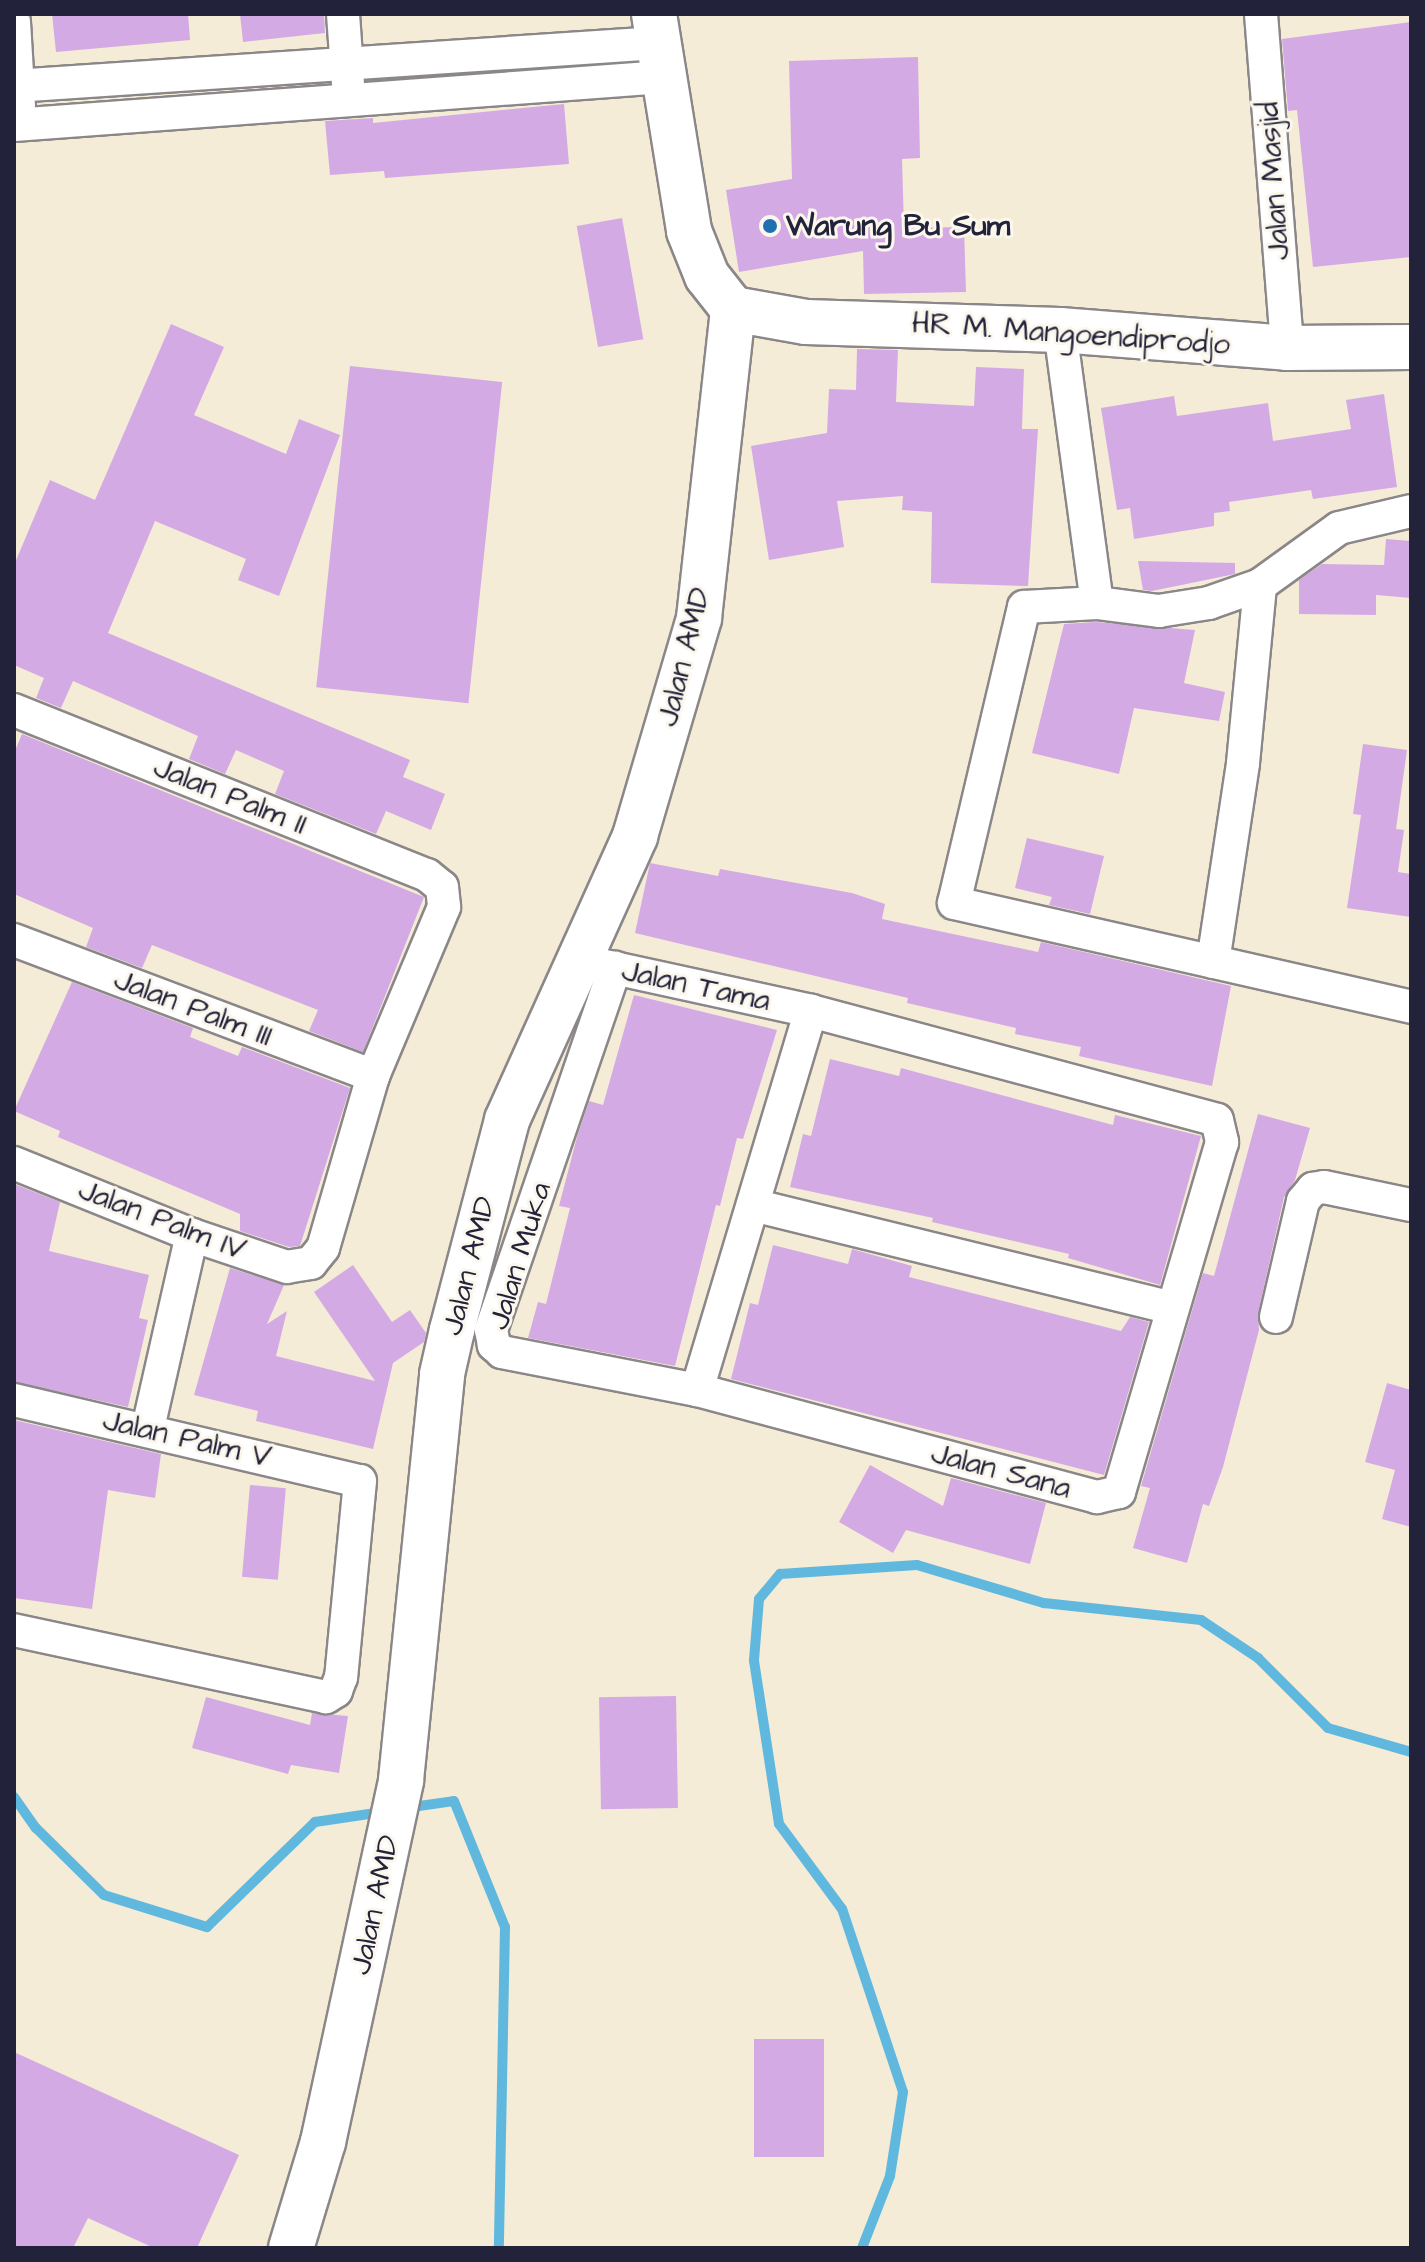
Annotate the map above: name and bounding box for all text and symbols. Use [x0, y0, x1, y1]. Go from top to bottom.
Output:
street label: Jalan Masjid [1251, 101, 1297, 261]
place label: Warung Bu Sum [786, 208, 1010, 244]
marker: Warung Bu Sum [761, 217, 779, 235]
street label: HR M. Mangoendiprodjo [911, 305, 1231, 363]
street label: Jalan AMD [649, 584, 719, 730]
street label: Jalan Palm II [148, 749, 312, 843]
street label: Jalan Tama [619, 953, 773, 1019]
street label: Jalan Palm III [109, 961, 277, 1055]
street label: Jalan Palm IV [73, 1172, 251, 1268]
street label: Jalan Muka [481, 1178, 559, 1334]
street label: Jalan AMD [434, 1193, 504, 1339]
street label: Jalan Palm V [99, 1402, 275, 1476]
street label: Jalan Sana [927, 1435, 1075, 1507]
street label: Jalan AMD [343, 1832, 407, 1978]

